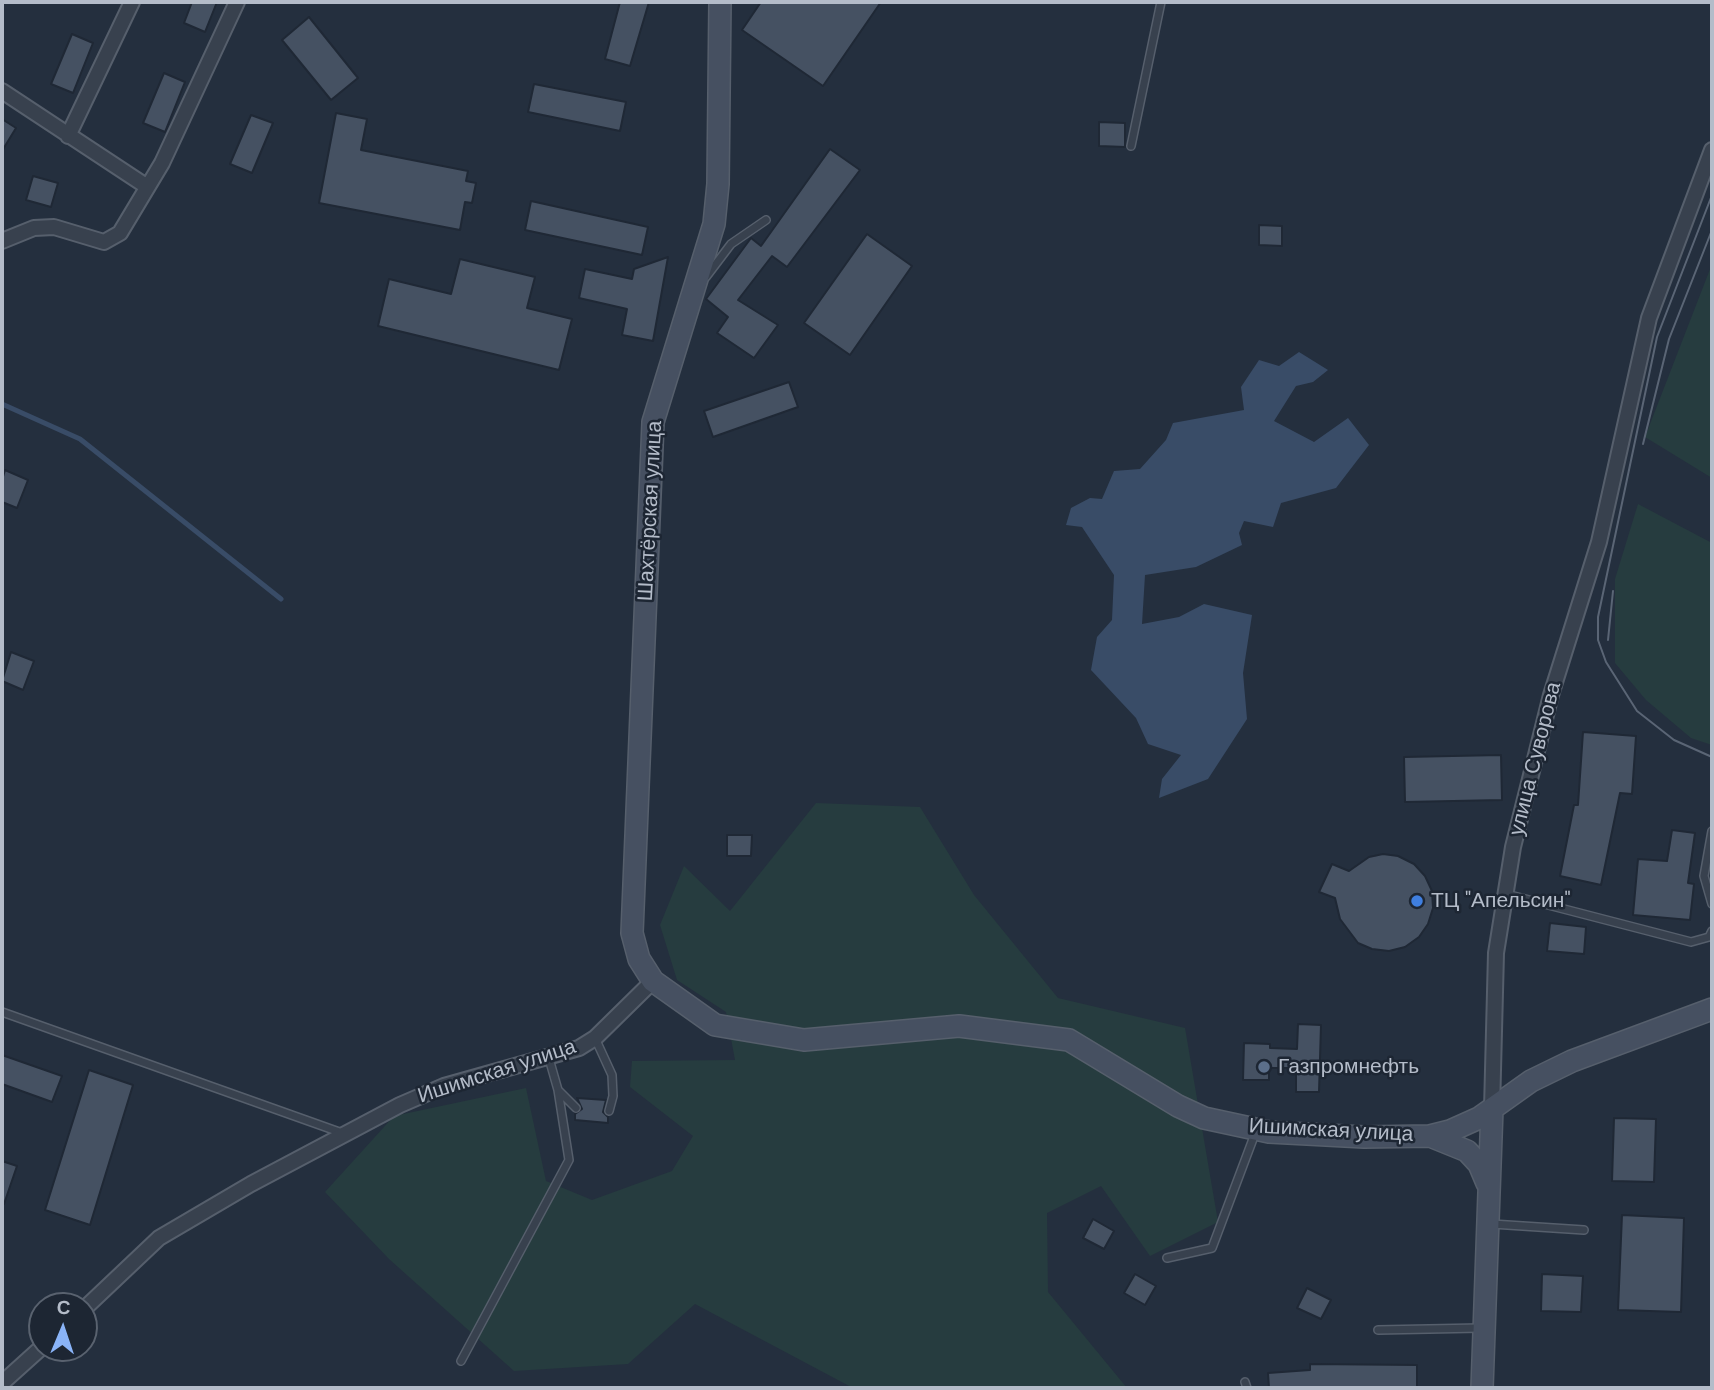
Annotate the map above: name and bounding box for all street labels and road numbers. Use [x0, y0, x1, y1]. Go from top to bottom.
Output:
street label: Шахтёрская улица [634, 420, 668, 602]
street label: улица Суворова [1505, 680, 1567, 838]
street label: Ишимская улица [415, 1035, 579, 1109]
street label: Ишимская улица [1248, 1114, 1414, 1148]

